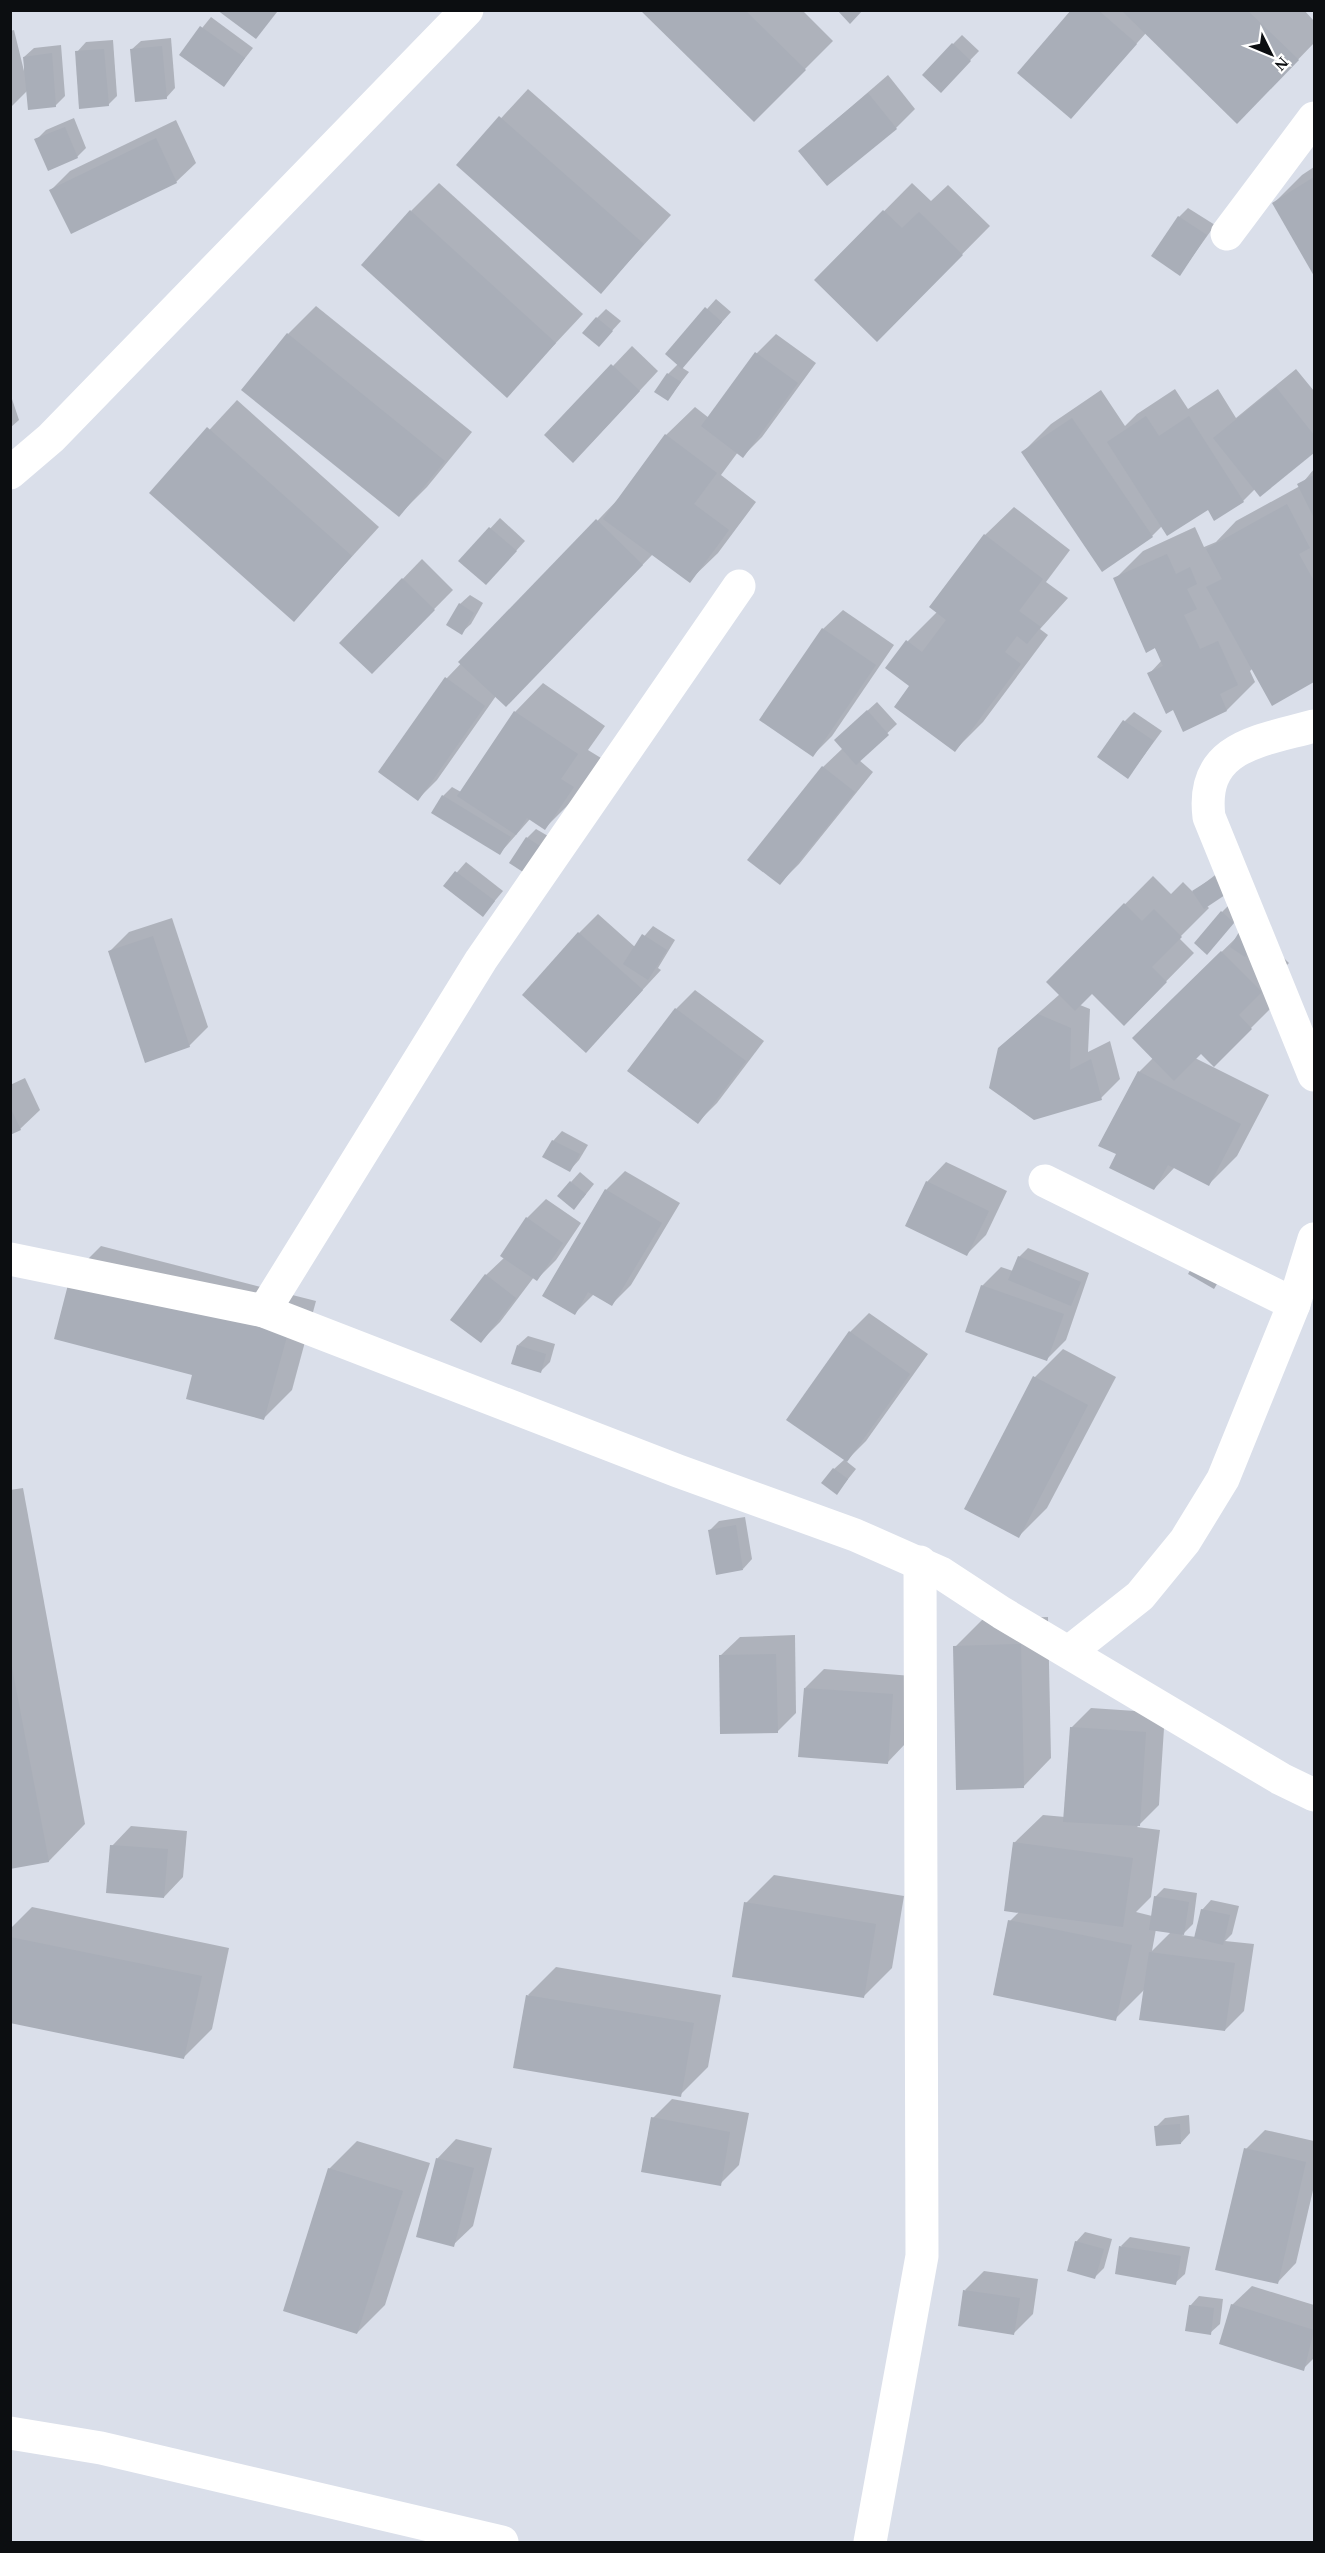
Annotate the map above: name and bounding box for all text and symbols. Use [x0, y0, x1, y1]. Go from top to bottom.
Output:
north arrow [1241, 24, 1301, 84]
text: N [1271, 54, 1292, 74]

